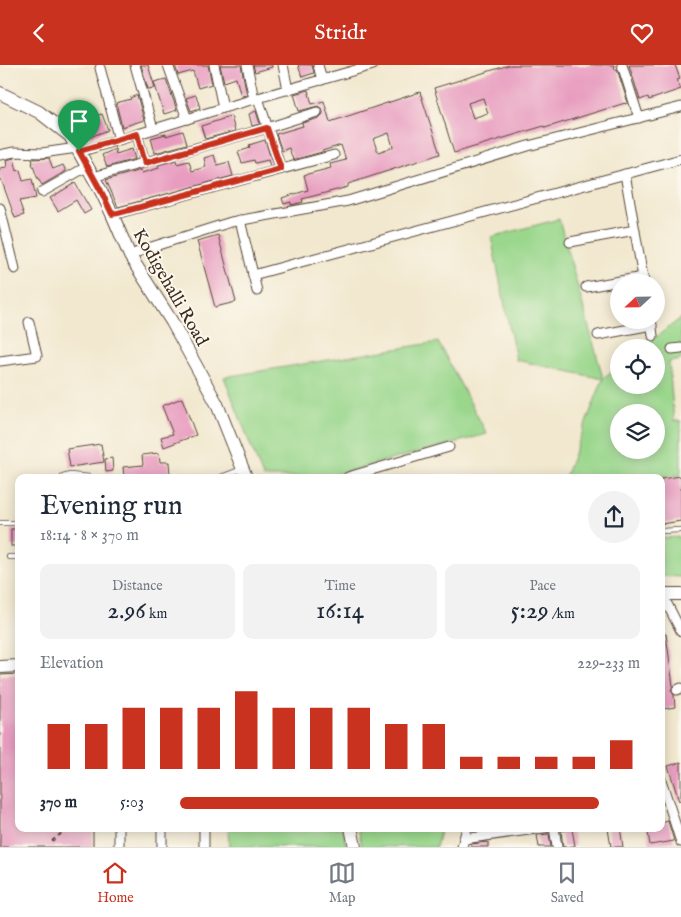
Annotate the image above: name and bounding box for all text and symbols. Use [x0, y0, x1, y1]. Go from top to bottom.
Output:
icon: back [25, 19, 53, 47]
text: Stridr [314, 19, 367, 47]
icon: heart [628, 19, 656, 47]
pin [58, 100, 100, 151]
icon: arrive [65, 107, 93, 135]
street label: Kodigehalli Road [127, 225, 213, 351]
north arrow [610, 274, 665, 329]
map controls [610, 274, 665, 459]
button: locate [610, 339, 665, 394]
button: layers [610, 404, 665, 459]
text: Evening run [40, 489, 183, 524]
button: share [588, 491, 640, 543]
text: 18:14 · 8 × 370 m [40, 526, 139, 546]
text: Distance [112, 577, 163, 595]
text: Time [324, 577, 356, 595]
text: Pace [529, 577, 556, 595]
text: 2.96 [107, 595, 146, 627]
text: 16:14 [316, 595, 364, 627]
text: 5:29 [510, 595, 549, 627]
text: km [146, 605, 167, 623]
text: /km [549, 605, 575, 623]
text: Elevation [40, 654, 103, 674]
text: 229–233 m [577, 654, 640, 674]
text: 370 m [40, 793, 77, 813]
text: 5:03 [120, 793, 144, 813]
tab: Home [97, 859, 134, 907]
tab: Map [328, 859, 356, 907]
tab: Saved [551, 859, 584, 907]

